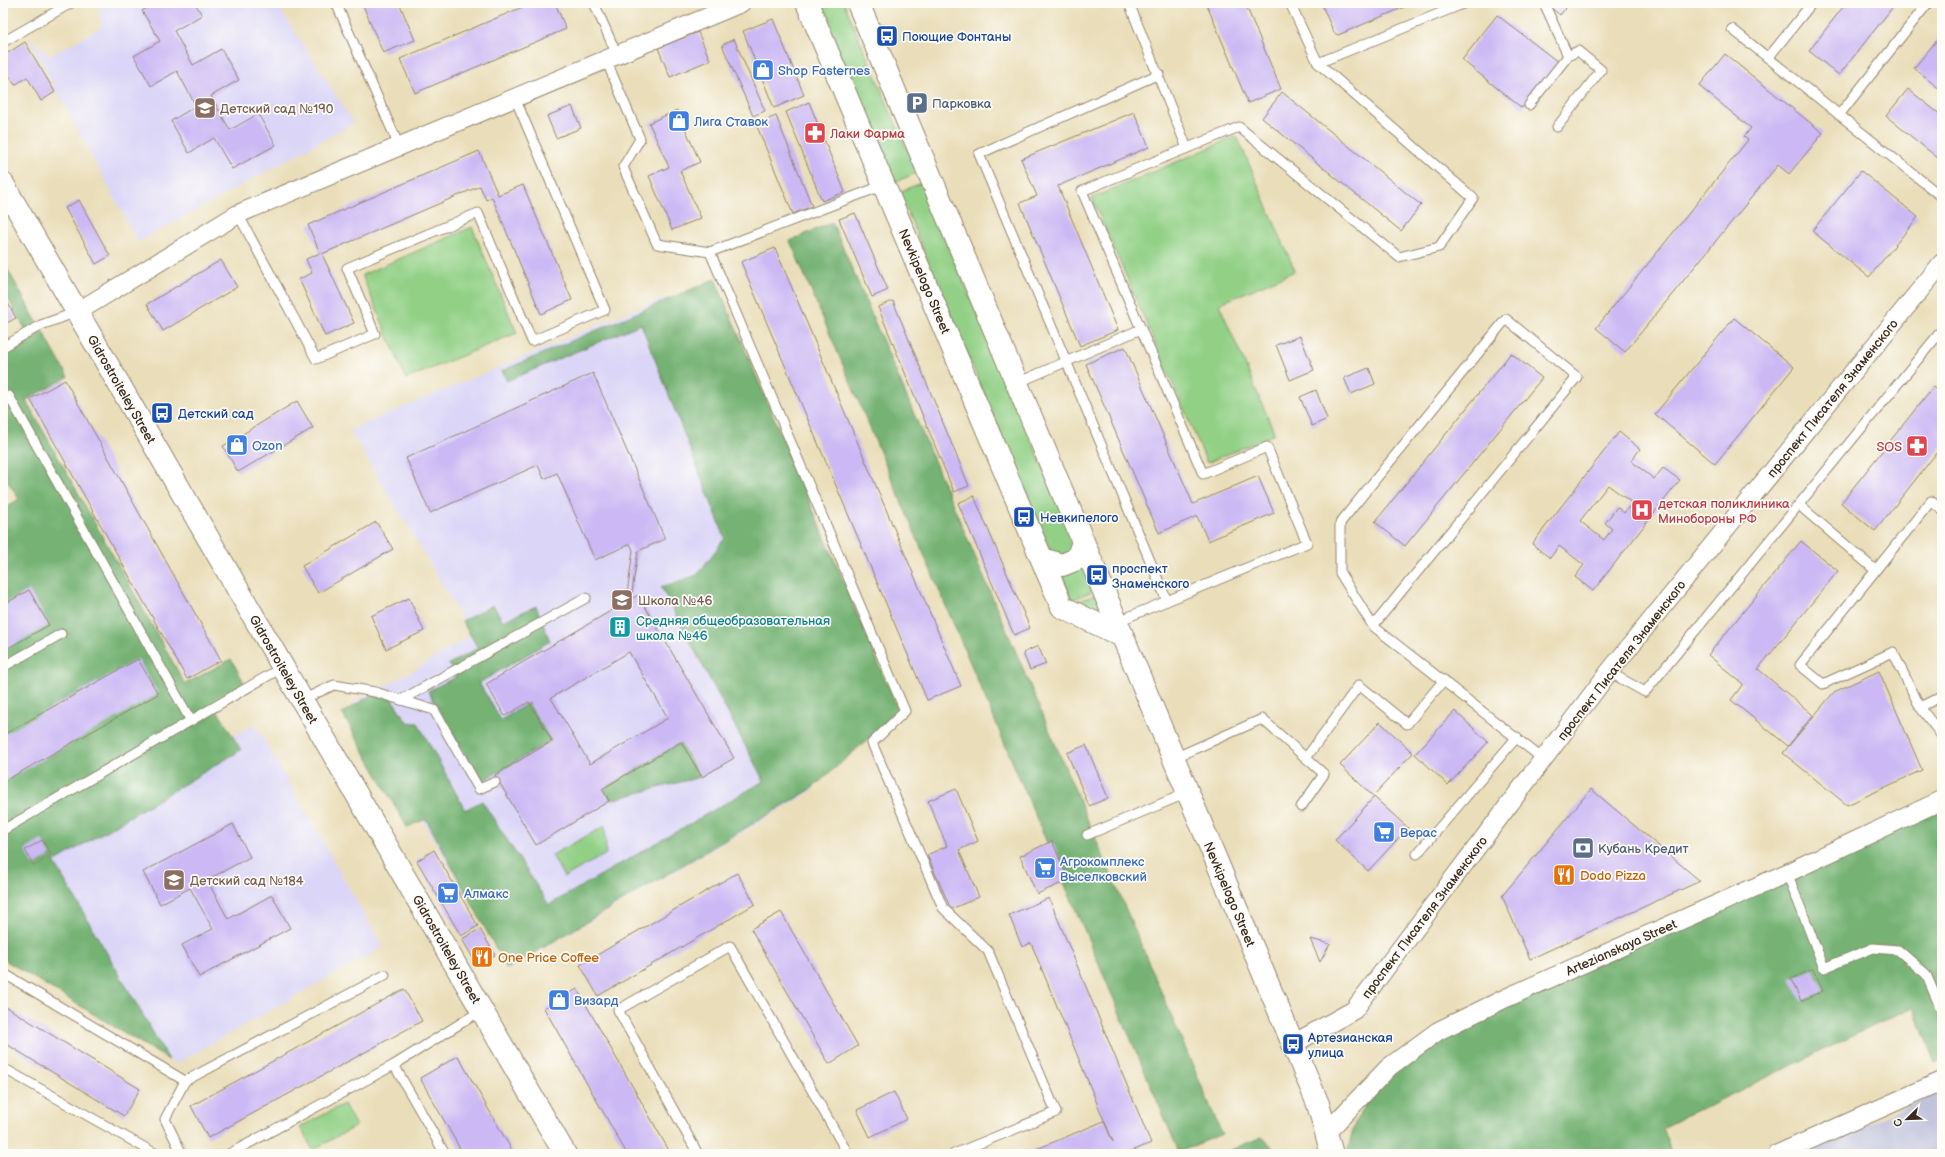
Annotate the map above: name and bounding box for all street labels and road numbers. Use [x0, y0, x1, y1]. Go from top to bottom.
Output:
street label: Nevkipelogo Street [895, 227, 953, 336]
street label: проспект Писателя Знаменского [1764, 316, 1902, 481]
street label: Gidrostroiteley Street [83, 332, 159, 447]
street label: проспект Писателя Знаменского [1554, 577, 1689, 744]
street label: Gidrostroiteley Street [245, 612, 321, 727]
street label: проспект Писателя Знаменского [1359, 833, 1491, 1002]
street label: Nevkipelogo Street [1200, 840, 1258, 949]
street label: Gidrostroiteley Street [408, 892, 484, 1007]
street label: Artezianskaya Street [1563, 916, 1679, 980]

